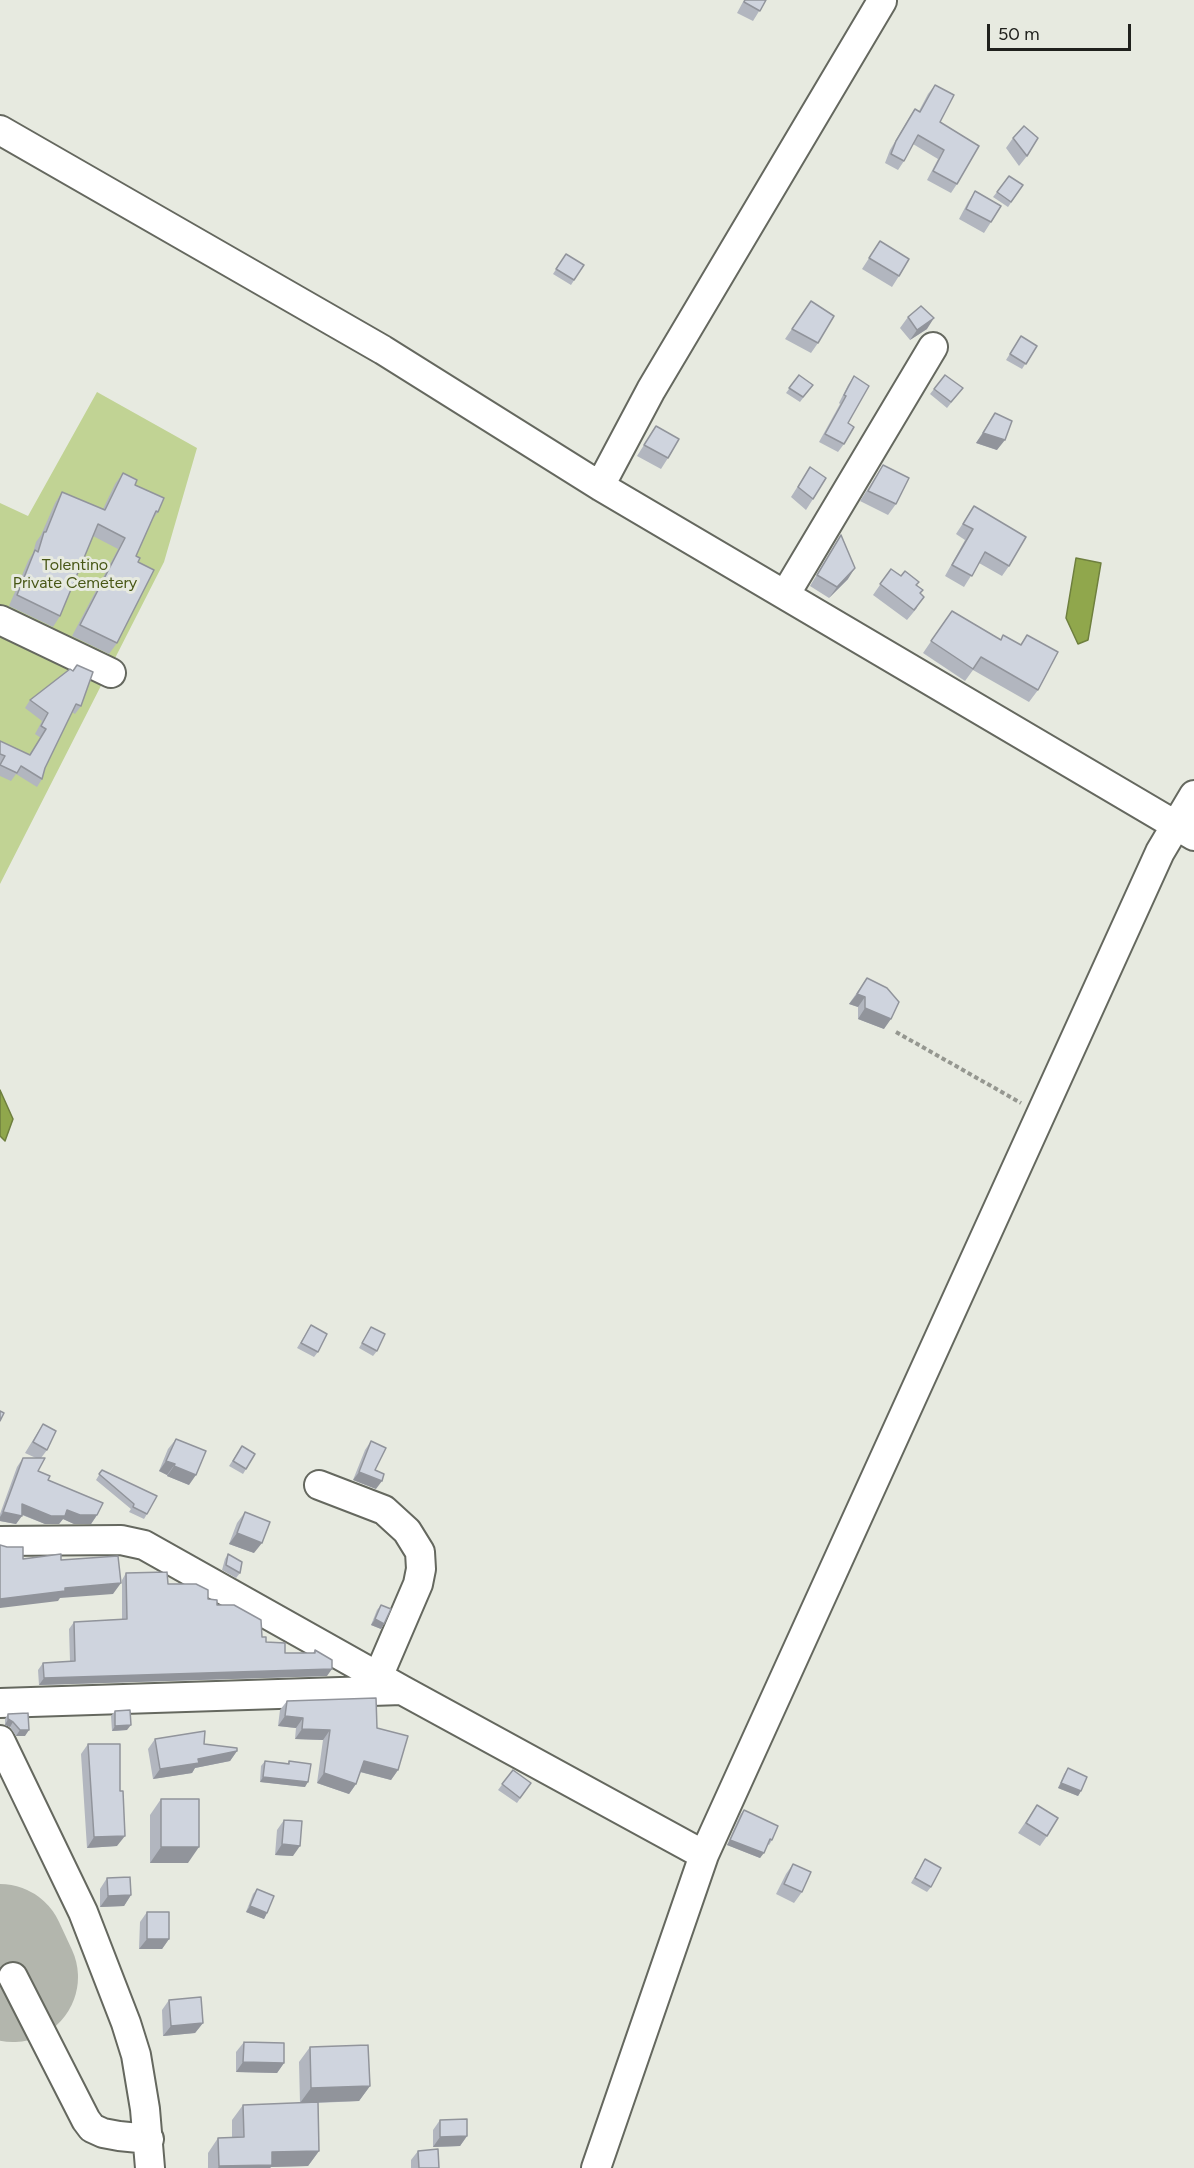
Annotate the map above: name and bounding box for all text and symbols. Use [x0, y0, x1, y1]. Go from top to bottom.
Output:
scale bar [990, 12, 1134, 50]
text: 50 m [998, 23, 1040, 45]
park label: Tolentino Private Cemetery [13, 555, 137, 593]

